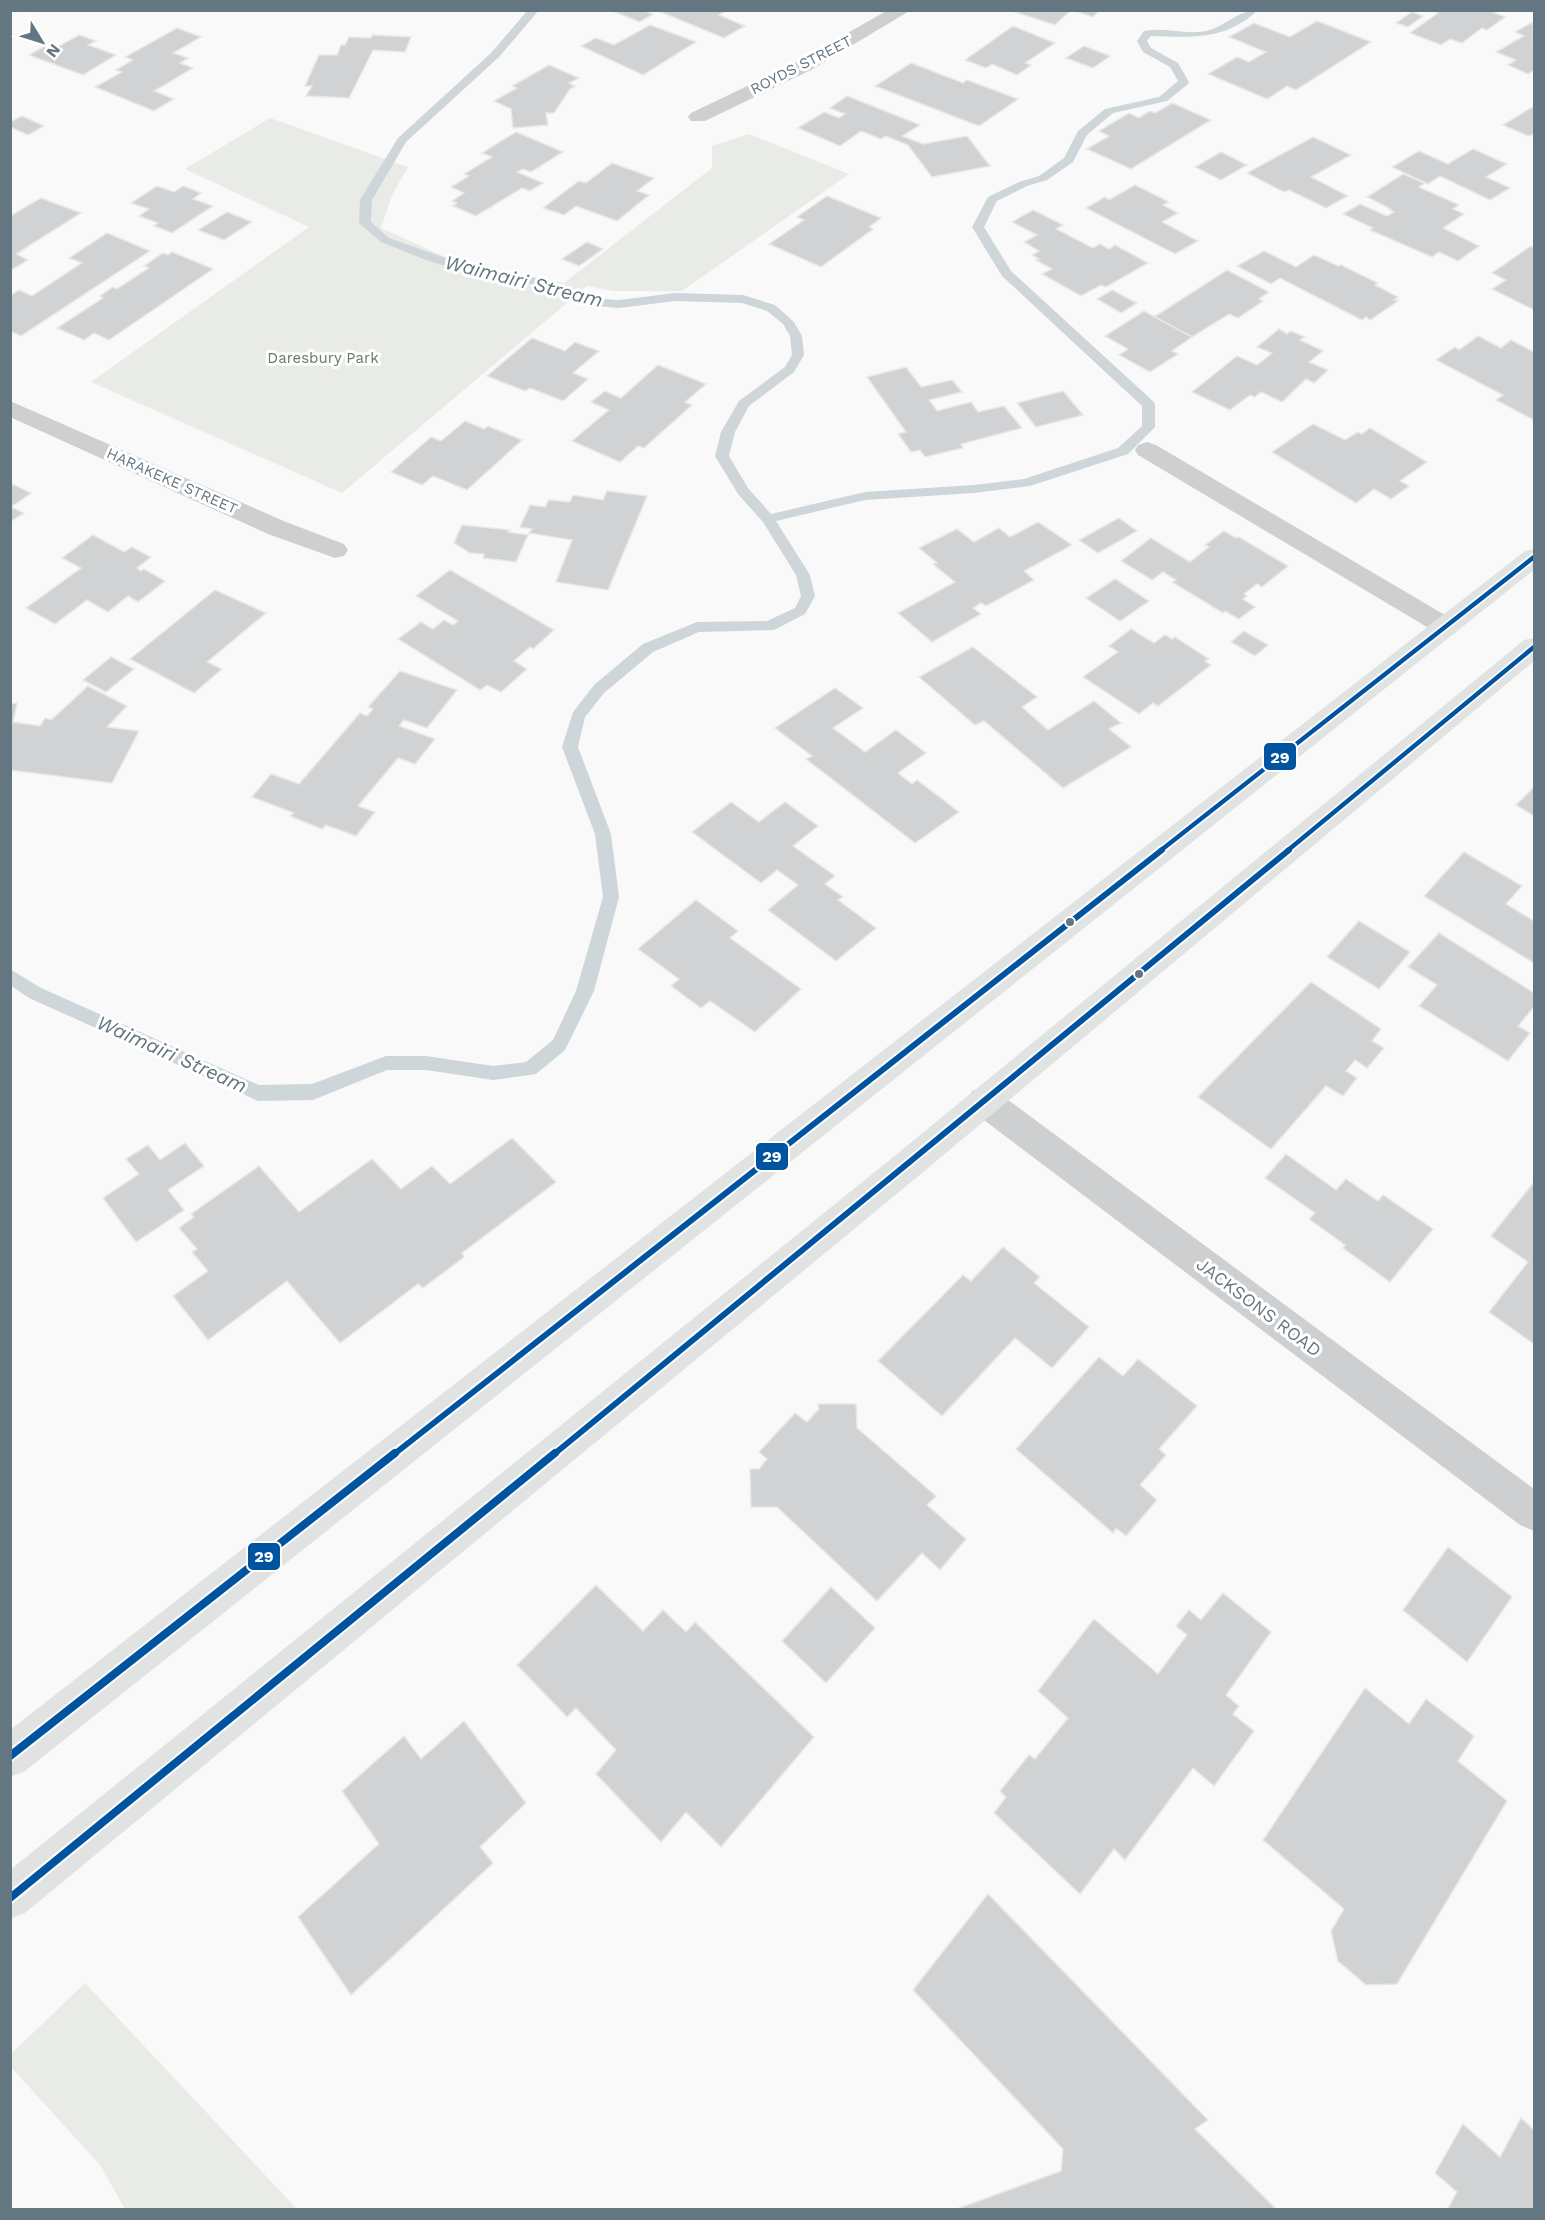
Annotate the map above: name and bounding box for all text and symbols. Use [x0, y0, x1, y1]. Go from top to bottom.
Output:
north arrow [12, 12, 72, 72]
street label: ROYDS STREET [747, 32, 855, 98]
text: N [42, 40, 65, 61]
water label: Waimairi Stream [443, 250, 605, 312]
park label: Daresbury Park [267, 349, 379, 367]
street label: HARAKEKE STREET [104, 444, 240, 518]
line badge: 29 [1263, 742, 1297, 771]
text: 29 [1270, 748, 1290, 767]
unlabelled marker [1064, 916, 1076, 928]
unlabelled marker [1133, 968, 1145, 980]
water label: Waimairi Stream [93, 1010, 251, 1098]
line badge: 29 [755, 1142, 789, 1171]
text: 29 [762, 1147, 782, 1166]
street label: JACKSONS ROAD [1192, 1253, 1326, 1361]
line badge: 29 [247, 1542, 281, 1571]
text: 29 [254, 1547, 274, 1566]

